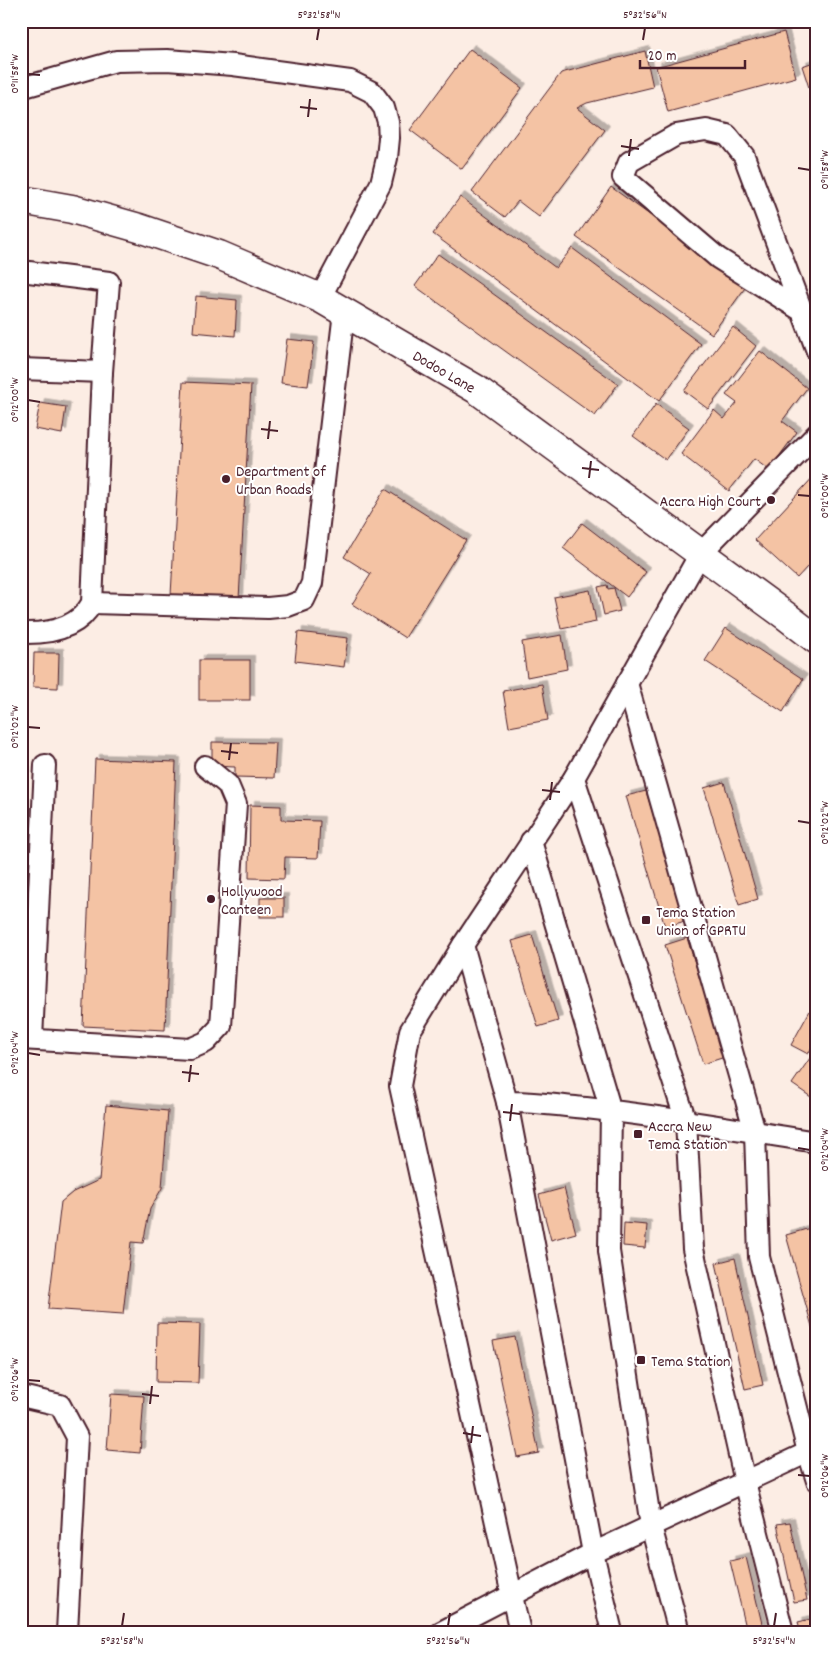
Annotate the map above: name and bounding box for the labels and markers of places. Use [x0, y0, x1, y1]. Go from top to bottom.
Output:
place label: Department of Urban Roads [236, 461, 326, 502]
marker: Department of Urban Roads [220, 473, 232, 485]
place label: Accra High Court [659, 491, 761, 514]
marker: Accra High Court [765, 494, 777, 506]
place label: Hollywood Canteen [221, 881, 282, 922]
marker: Hollywood Canteen [205, 893, 217, 905]
place label: Tema Station Union of GPRTU [656, 902, 746, 943]
marker: Tema Station Union of GPRTU [640, 914, 652, 926]
place label: Accra New Tema Station [648, 1116, 727, 1157]
marker: Accra New Tema Station [632, 1128, 644, 1140]
place label: Tema Station [651, 1351, 730, 1374]
marker: Tema Station [635, 1354, 647, 1366]

